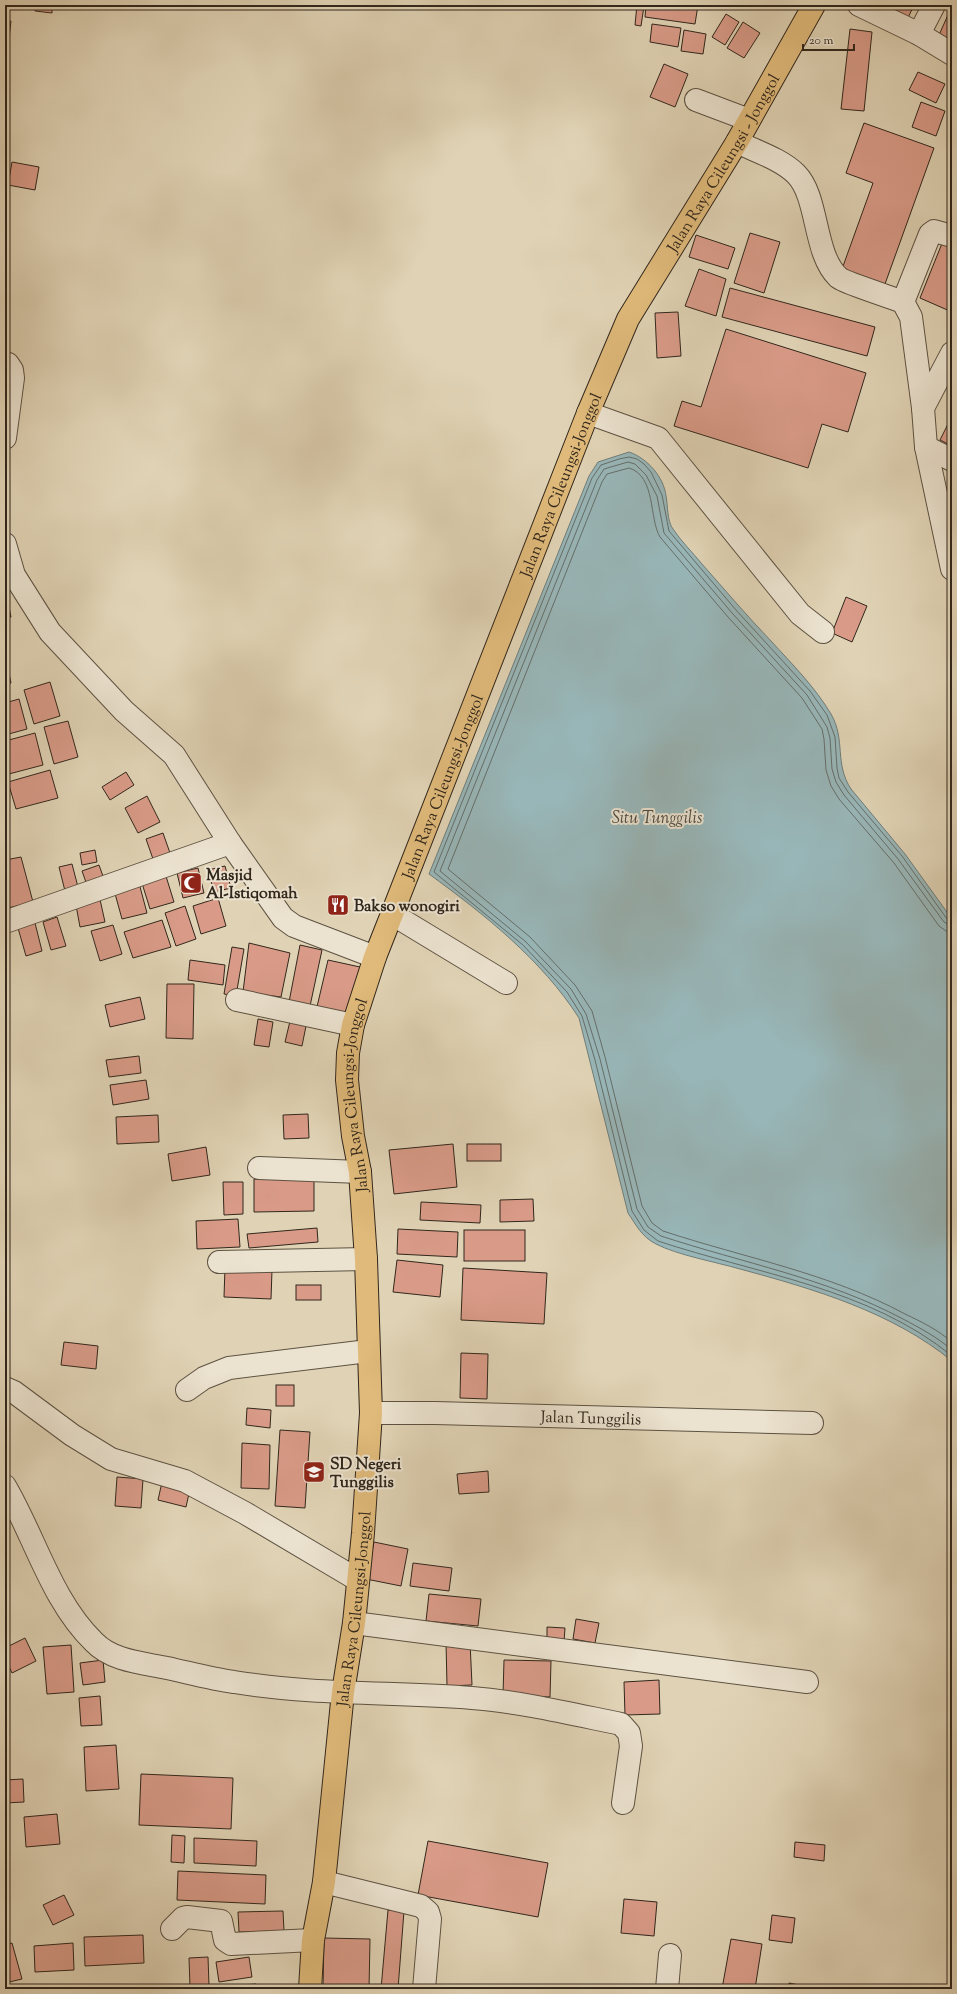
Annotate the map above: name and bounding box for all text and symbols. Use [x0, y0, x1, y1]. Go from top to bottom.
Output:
scale bar [803, 26, 854, 52]
text: 20 m [809, 32, 834, 50]
street label: Jalan Raya Cileungsi - Jonggol [662, 70, 787, 258]
street label: Jalan Raya Cileungsi-Jonggol [515, 389, 609, 582]
street label: Jalan Raya Cileungsi-Jonggol [397, 691, 491, 884]
water label: Situ Tunggilis [612, 807, 703, 831]
place label: Masjid Al-Istiqomah [206, 865, 298, 906]
mosque icon: Masjid Al-Istiqomah [178, 870, 204, 896]
restaurant icon: Bakso wonogiri [325, 892, 351, 918]
place label: Bakso wonogiri [354, 896, 460, 919]
street label: Jalan Raya Cileungsi-Jonggol [338, 995, 375, 1194]
street label: Jalan Tunggilis [539, 1407, 641, 1432]
place label: SD Negeri Tunggilis [330, 1454, 402, 1495]
school or university icon: SD Negeri Tunggilis [301, 1459, 327, 1485]
street label: Jalan Raya Cileungsi-Jonggol [333, 1510, 378, 1709]

